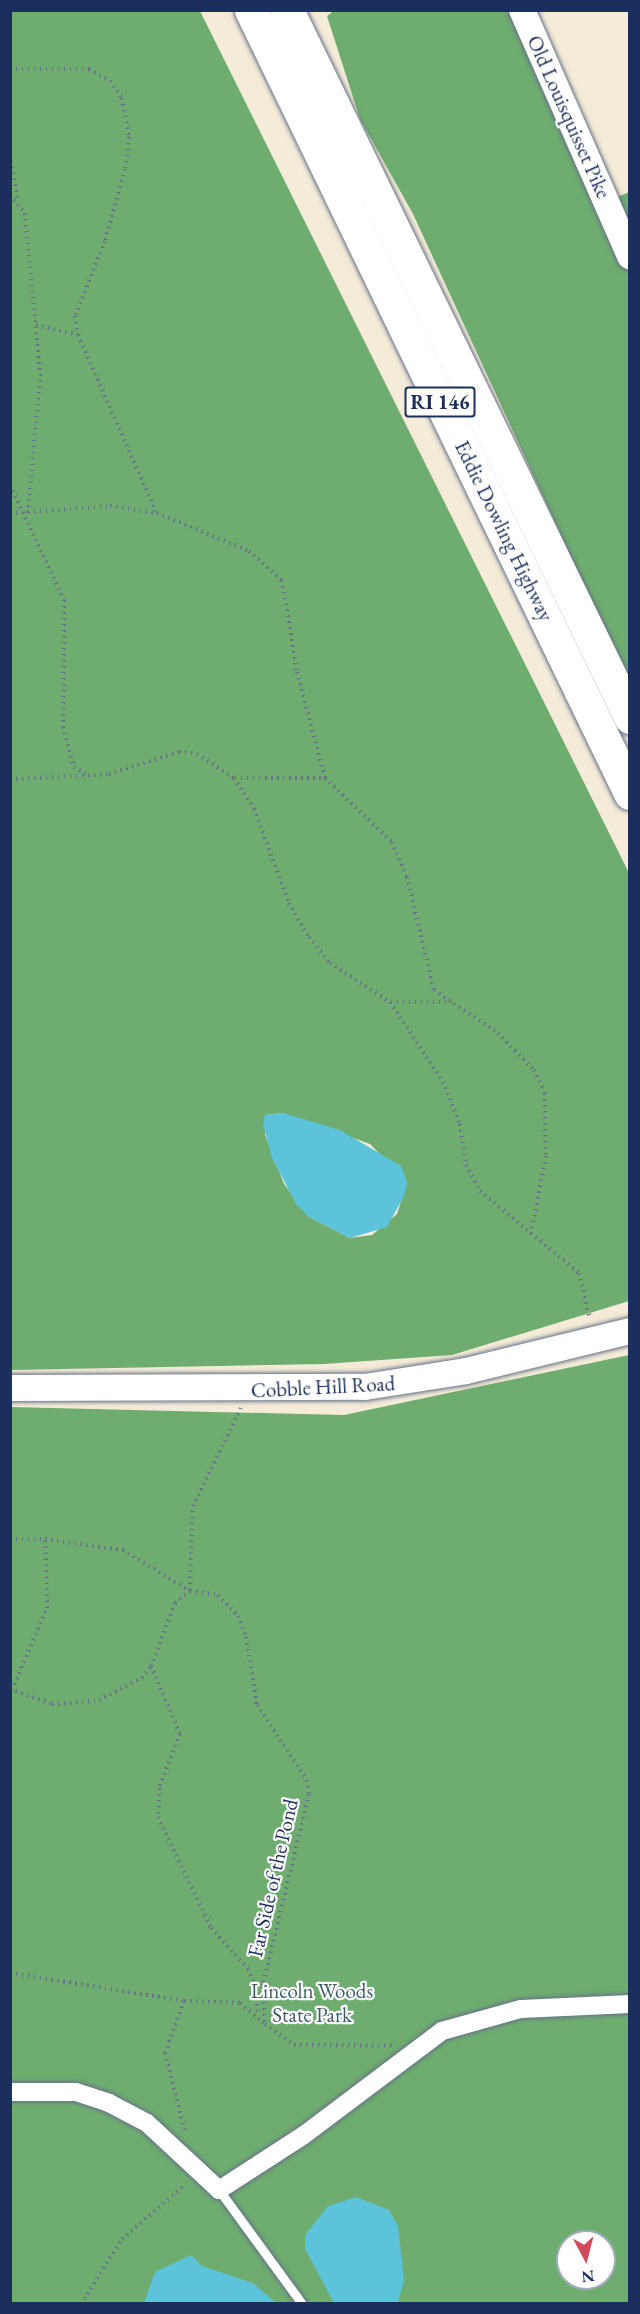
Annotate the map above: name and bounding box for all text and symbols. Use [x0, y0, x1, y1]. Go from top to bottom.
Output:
street label: Old Louisquisset Pike [522, 31, 616, 203]
road number: RI 146 [404, 385, 476, 419]
street label: Eddie Dowling Highway [449, 436, 559, 626]
street label: Cobble Hill Road [250, 1371, 396, 1403]
street label: Far Side of the Pond [243, 1797, 303, 1959]
park label: Lincoln Woods State Park [251, 1978, 373, 2028]
north arrow [556, 2230, 616, 2290]
text: N [580, 2265, 596, 2288]

